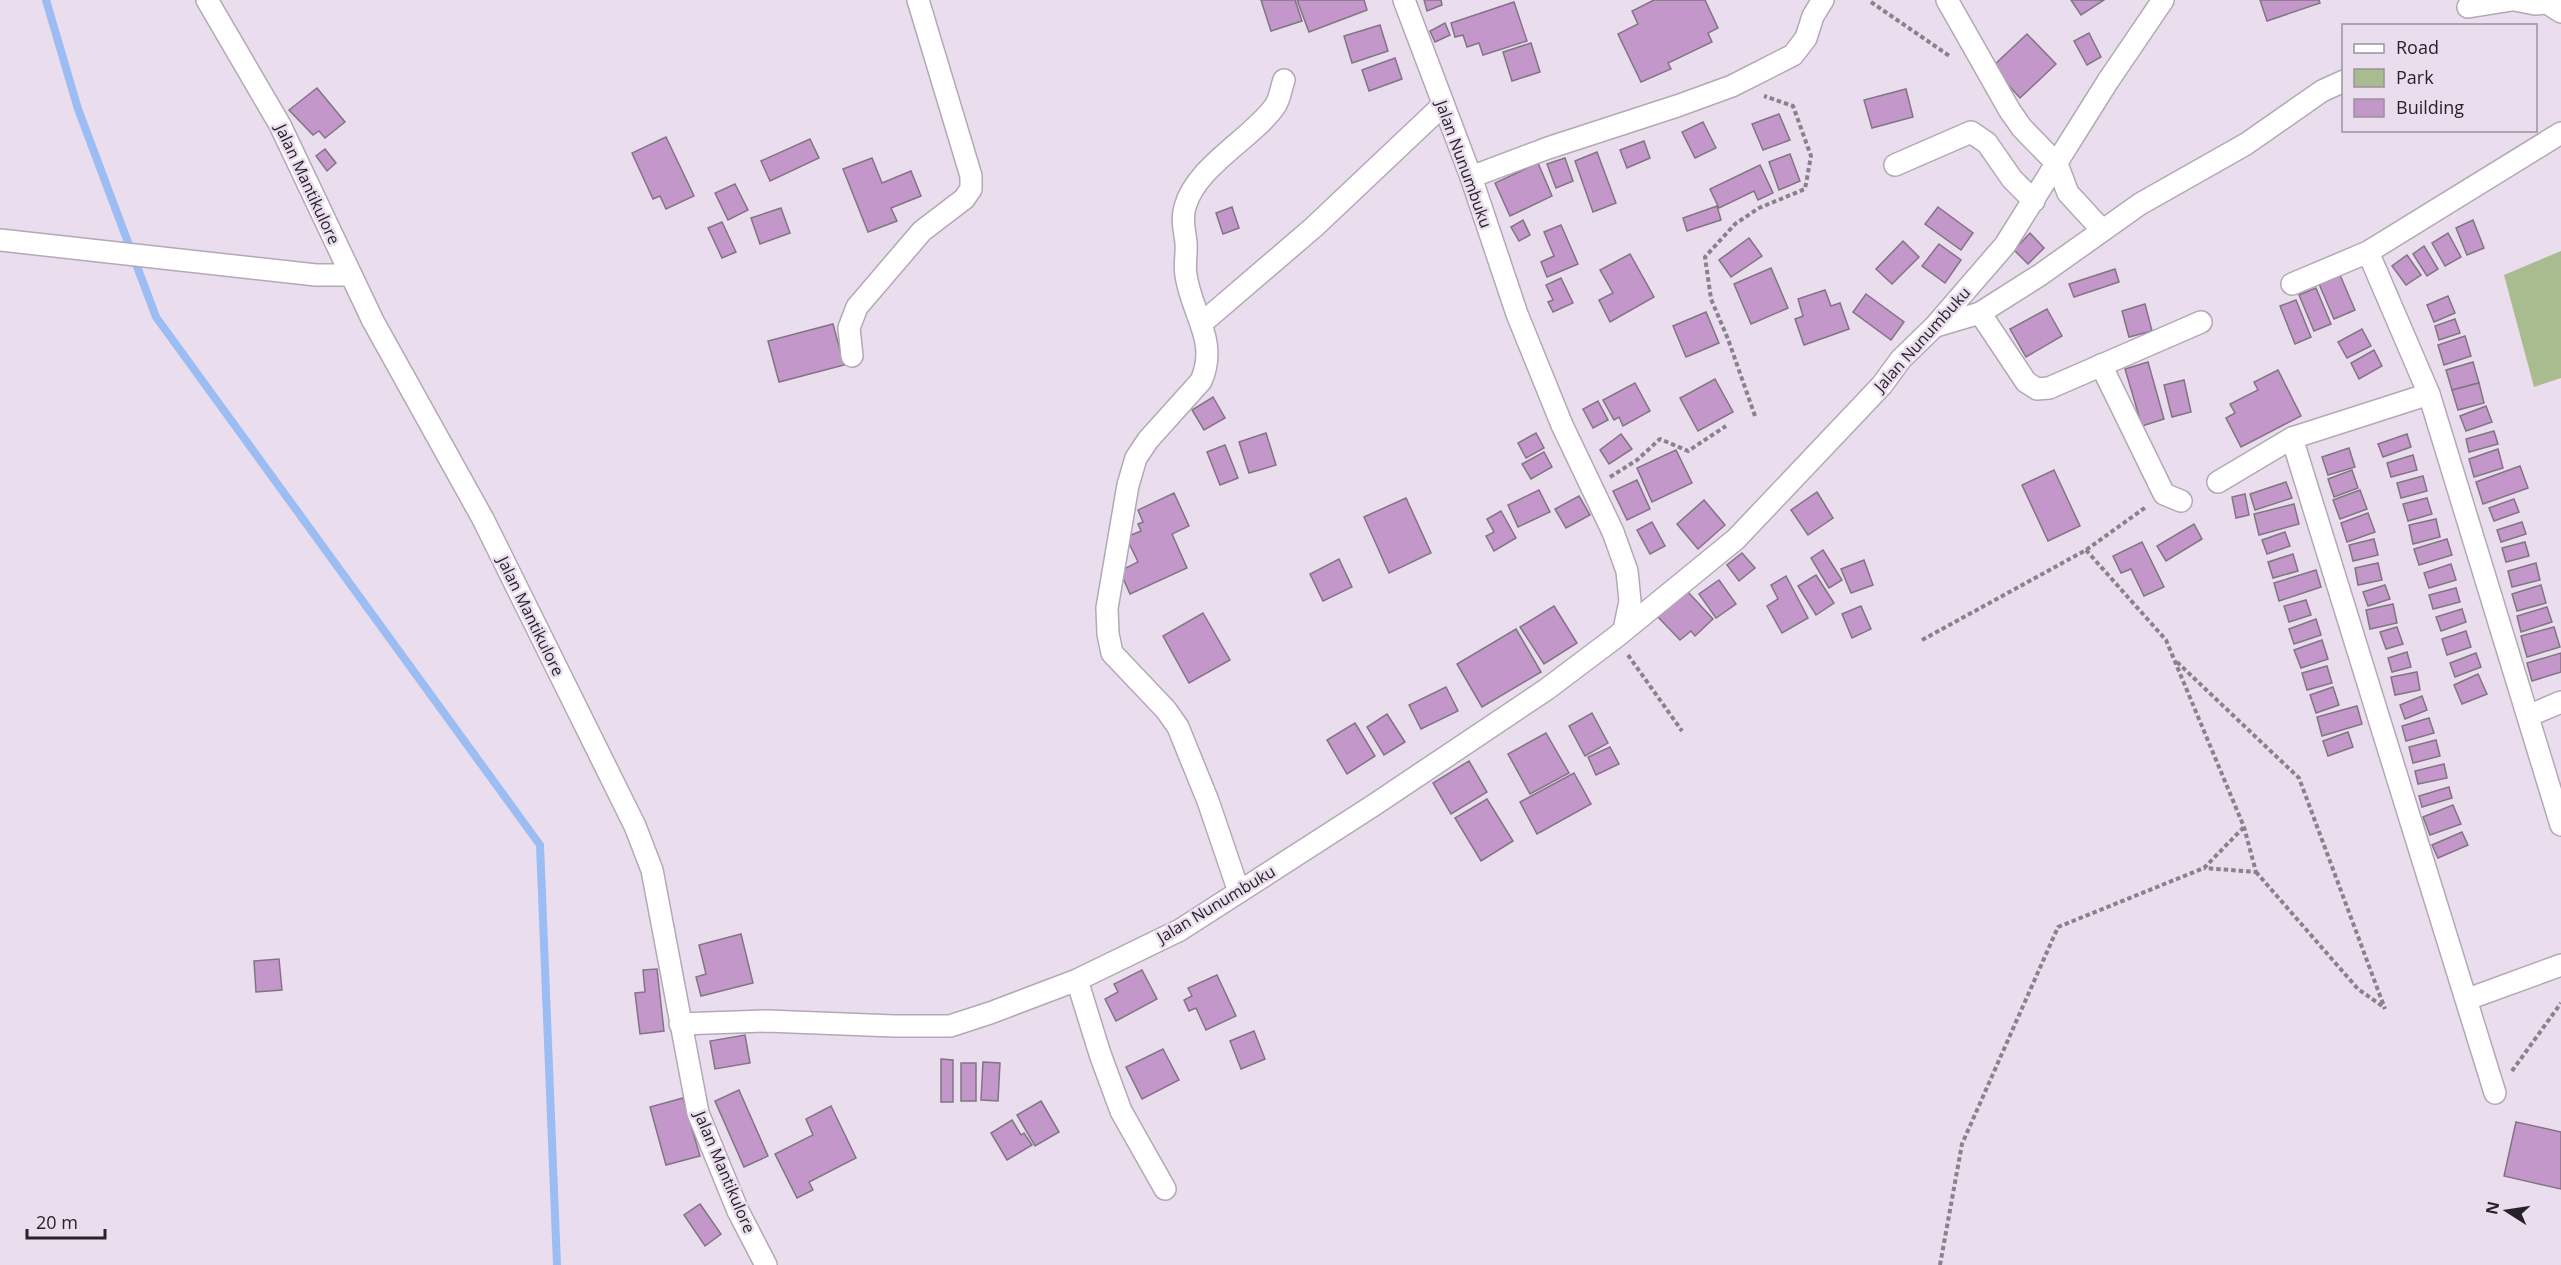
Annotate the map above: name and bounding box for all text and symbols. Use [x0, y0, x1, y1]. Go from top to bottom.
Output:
legend [2342, 24, 2537, 132]
text: Road [2396, 35, 2439, 59]
text: Park [2396, 65, 2434, 89]
street label: Jalan Nunumbuku [1430, 95, 1497, 231]
text: Building [2396, 95, 2464, 119]
street label: Jalan Mantikulore [270, 118, 346, 248]
street label: Jalan Nunumbuku [1868, 282, 1975, 398]
street label: Jalan Mantikulore [492, 551, 569, 679]
street label: Jalan Nunumbuku [1151, 860, 1279, 949]
street label: Jalan Mantikulore [689, 1106, 761, 1236]
north arrow [2477, 1181, 2537, 1241]
text: N [2480, 1199, 2504, 1217]
scale bar [27, 1202, 105, 1240]
text: 20 m [36, 1210, 78, 1234]

